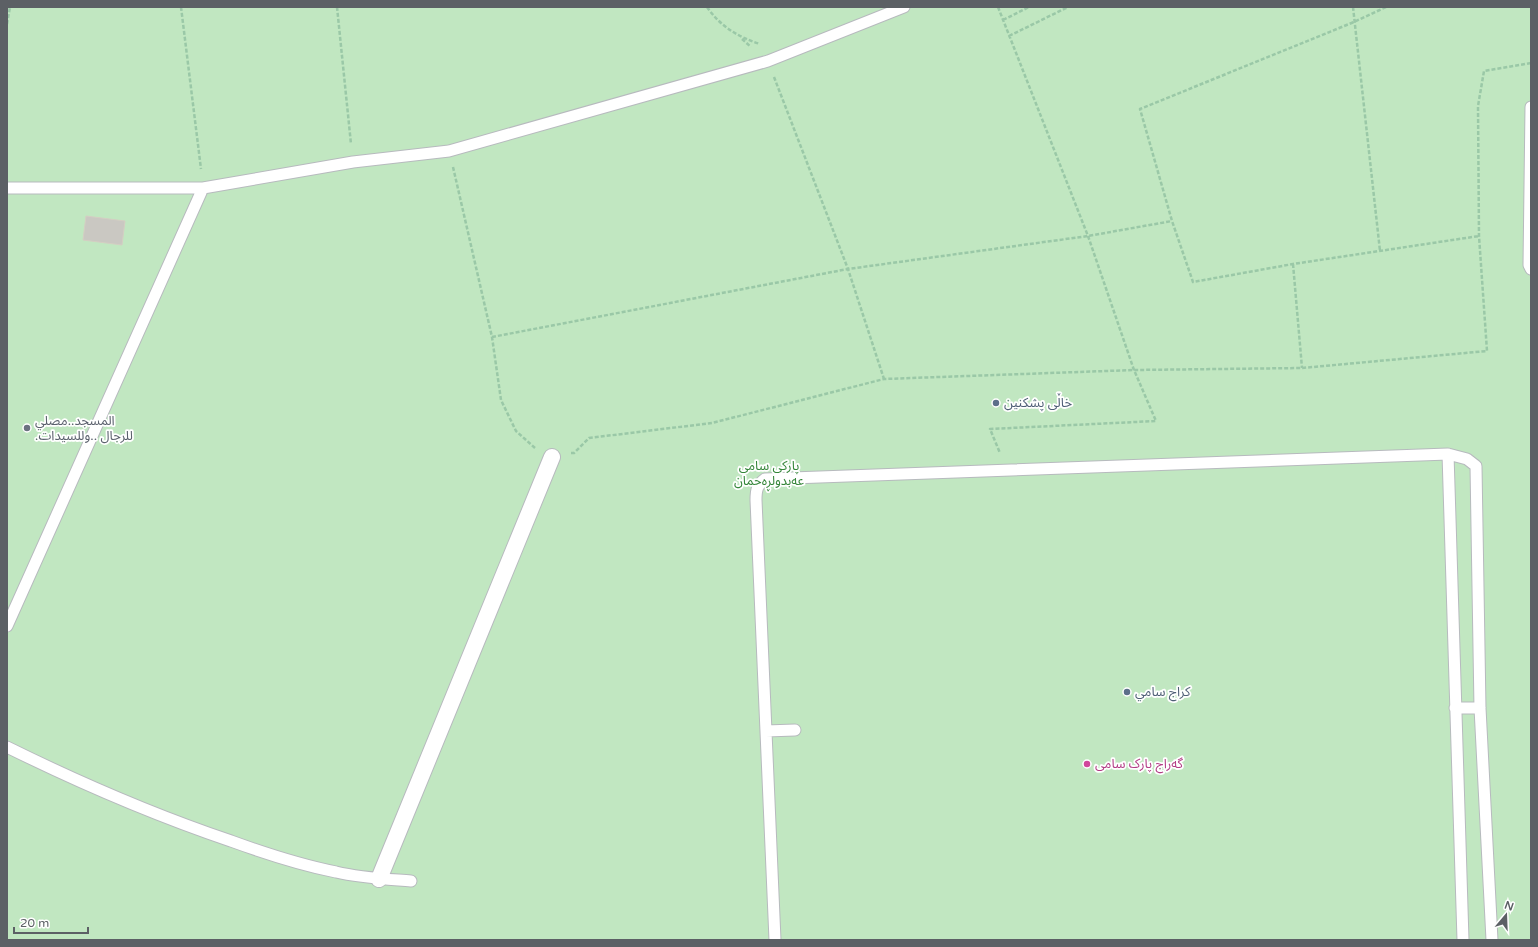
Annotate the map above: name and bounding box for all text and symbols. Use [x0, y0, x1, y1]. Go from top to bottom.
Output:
place label: خاڵی پشکنین [1004, 393, 1072, 412]
marker: خاڵی پشکنین [991, 398, 1001, 408]
place label: المسجد..مصلي .للرجال ..وللسيدات [35, 413, 133, 444]
marker: المسجد..مصلي .للرجال ..وللسيدات [22, 423, 32, 433]
park label: پارکی سامی عەبدولڕەحمان [734, 458, 805, 492]
place label: کراج سامي [1135, 684, 1191, 702]
marker: کراج سامي [1122, 687, 1132, 697]
place label: گەراج پارک سامی [1095, 756, 1184, 774]
marker: گەراج پارک سامی [1082, 759, 1092, 769]
north arrow [1486, 895, 1526, 935]
text: N [1503, 898, 1515, 914]
scale bar [14, 909, 88, 935]
text: 20 m [20, 916, 49, 930]

